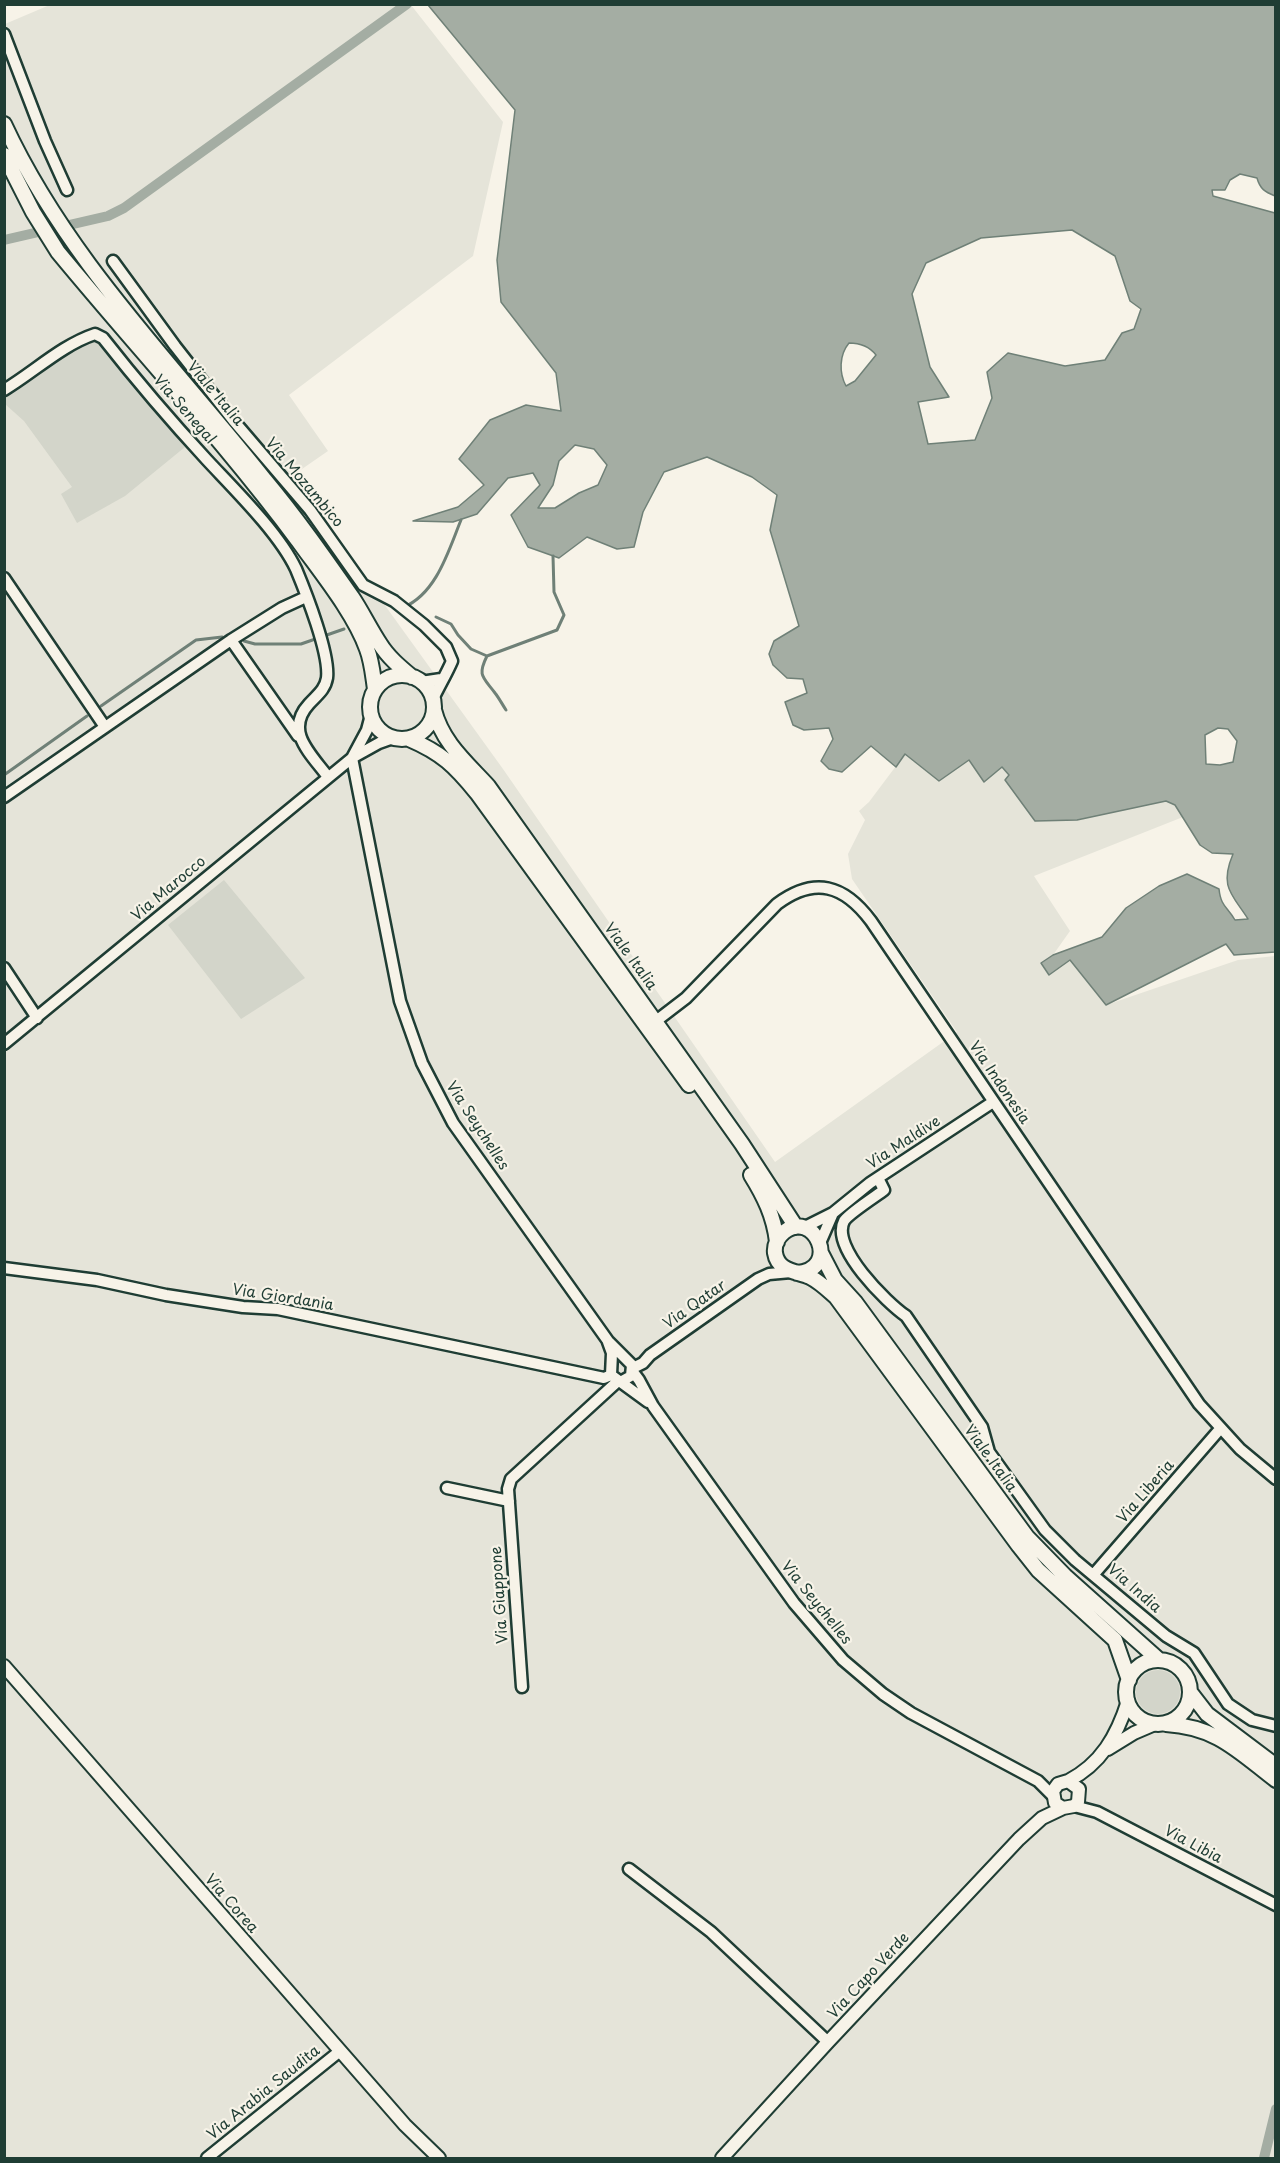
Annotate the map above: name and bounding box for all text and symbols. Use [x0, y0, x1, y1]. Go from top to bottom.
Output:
street label: Viale Italia [183, 358, 247, 430]
street label: Via Senegal [149, 372, 219, 448]
street label: Via Mozambico [261, 435, 347, 531]
street label: Via Marocco [128, 853, 210, 925]
street label: Viale Italia [600, 920, 660, 994]
street label: Via Indonesia [965, 1038, 1033, 1128]
street label: Via Seychelles [442, 1078, 512, 1174]
street label: Via Maldive [864, 1113, 944, 1173]
street label: Via Qatar [660, 1277, 730, 1333]
street label: Via Giordania [231, 1281, 335, 1315]
street label: Viale Italia [960, 1422, 1020, 1496]
street label: Via Liberia [1114, 1457, 1178, 1527]
street label: Via Giappone [488, 1546, 512, 1644]
street label: Via Seychelles [777, 1558, 855, 1648]
street label: Via India [1104, 1561, 1164, 1617]
street label: Via Libia [1161, 1822, 1225, 1868]
street label: Via Corea [201, 1871, 261, 1937]
street label: Via Capo Verde [825, 1929, 913, 2023]
street label: Via Arabia Saudita [204, 2042, 324, 2144]

